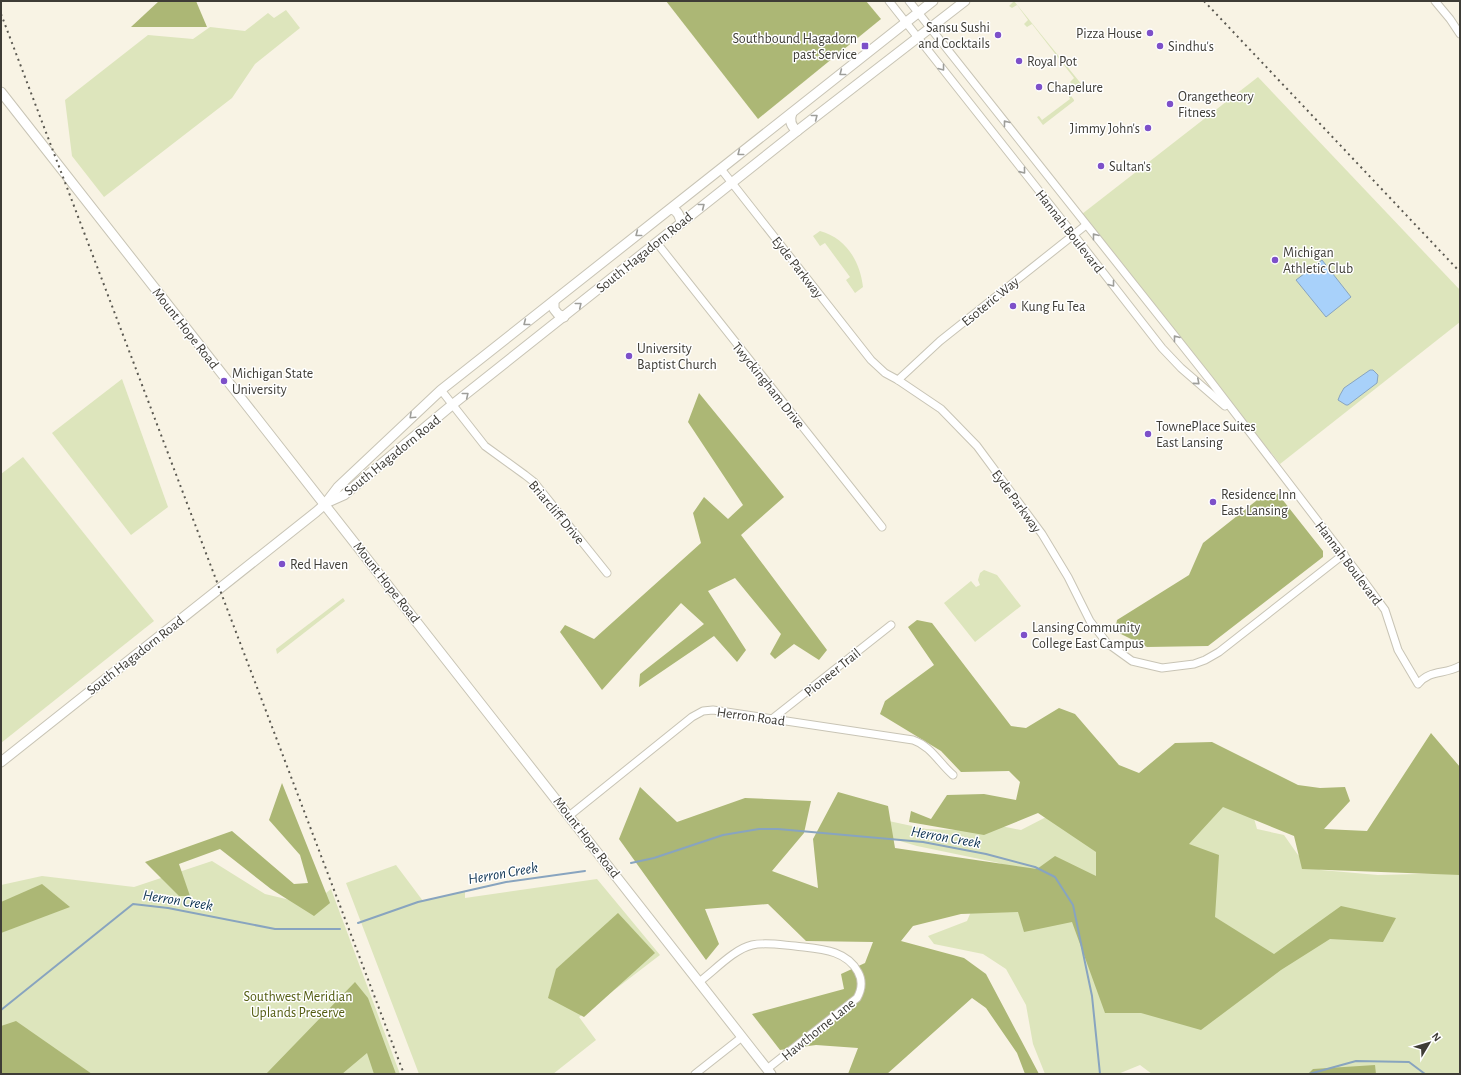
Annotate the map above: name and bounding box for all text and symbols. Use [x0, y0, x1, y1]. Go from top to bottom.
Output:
place label: Sansu Sushi and Cocktails [918, 21, 990, 51]
place label: Pizza House [1076, 27, 1142, 41]
marker: Pizza House [1145, 28, 1155, 38]
marker: Sansu Sushi and Cocktails [993, 30, 1003, 40]
place label: Southbound Hagadorn past Service [732, 32, 857, 62]
place label: Sindhu's [1168, 40, 1214, 54]
marker: Southbound Hagadorn past Service [860, 41, 870, 51]
marker: Sindhu's [1155, 41, 1165, 51]
place label: Royal Pot [1027, 55, 1077, 69]
marker: Royal Pot [1014, 56, 1024, 66]
one-way arrow [937, 64, 944, 71]
one-way arrow [840, 68, 847, 75]
place label: Chapelure [1047, 81, 1103, 95]
marker: Chapelure [1034, 82, 1044, 92]
place label: Orangetheory Fitness [1178, 90, 1254, 120]
marker: Orangetheory Fitness [1165, 99, 1175, 109]
one-way arrow [811, 115, 818, 122]
one-way arrow [1004, 120, 1011, 127]
place label: Jimmy John's [1070, 122, 1140, 136]
marker: Jimmy John's [1143, 123, 1153, 133]
one-way arrow [738, 149, 745, 156]
place label: Sultan's [1109, 160, 1151, 174]
marker: Sultan's [1096, 161, 1106, 171]
one-way arrow [1018, 166, 1025, 173]
street label: Hannah Boulevard [1033, 187, 1106, 276]
one-way arrow [698, 204, 705, 211]
street label: South Hagadorn Road [594, 210, 695, 296]
one-way arrow [636, 229, 643, 236]
street label: Eyde Parkway [769, 234, 825, 301]
one-way arrow [1093, 234, 1100, 241]
place label: Michigan Athletic Club [1283, 246, 1353, 276]
marker: Michigan Athletic Club [1270, 255, 1280, 265]
street label: Esoteric Way [959, 275, 1022, 329]
one-way arrow [1107, 279, 1114, 286]
street label: Mount Hope Road [149, 285, 221, 372]
place label: Kung Fu Tea [1021, 300, 1086, 314]
marker: Kung Fu Tea [1008, 301, 1018, 311]
one-way arrow [574, 302, 581, 309]
one-way arrow [523, 319, 530, 326]
one-way arrow [1174, 336, 1181, 343]
street label: Twyckingham Drive [729, 340, 807, 431]
place label: University Baptist Church [637, 342, 717, 372]
marker: University Baptist Church [624, 351, 634, 361]
place label: Michigan State University [232, 367, 313, 397]
marker: Michigan State University [219, 376, 229, 386]
one-way arrow [1192, 377, 1199, 384]
one-way arrow [461, 392, 468, 399]
one-way arrow [409, 412, 417, 419]
street label: South Hagadorn Road [342, 413, 443, 499]
place label: TownePlace Suites East Lansing [1156, 420, 1256, 450]
marker: TownePlace Suites East Lansing [1143, 429, 1153, 439]
street label: Eyde Parkway [989, 468, 1044, 536]
street label: Briarcliff Drive [526, 478, 587, 547]
place label: Residence Inn East Lansing [1221, 488, 1296, 518]
marker: Residence Inn East Lansing [1208, 497, 1218, 507]
street label: Hannah Boulevard [1312, 519, 1384, 608]
street label: Mount Hope Road [350, 539, 422, 626]
place label: Red Haven [290, 558, 348, 572]
marker: Red Haven [277, 559, 287, 569]
street label: South Hagadorn Road [84, 614, 187, 698]
place label: Lansing Community College East Campus [1032, 621, 1144, 651]
marker: Lansing Community College East Campus [1019, 630, 1029, 640]
street label: Pioneer Trail [802, 646, 863, 700]
street label: Herron Road [716, 705, 786, 729]
street label: Mount Hope Road [550, 794, 622, 881]
water label: Herron Creek [910, 824, 982, 851]
water label: Herron Creek [467, 860, 539, 887]
water label: Herron Creek [142, 888, 214, 913]
park label: Southwest Meridian Uplands Preserve [244, 990, 352, 1020]
street label: Hawthorne Lane [779, 996, 858, 1063]
north arrow [1409, 1023, 1449, 1063]
text: N [1430, 1031, 1443, 1044]

